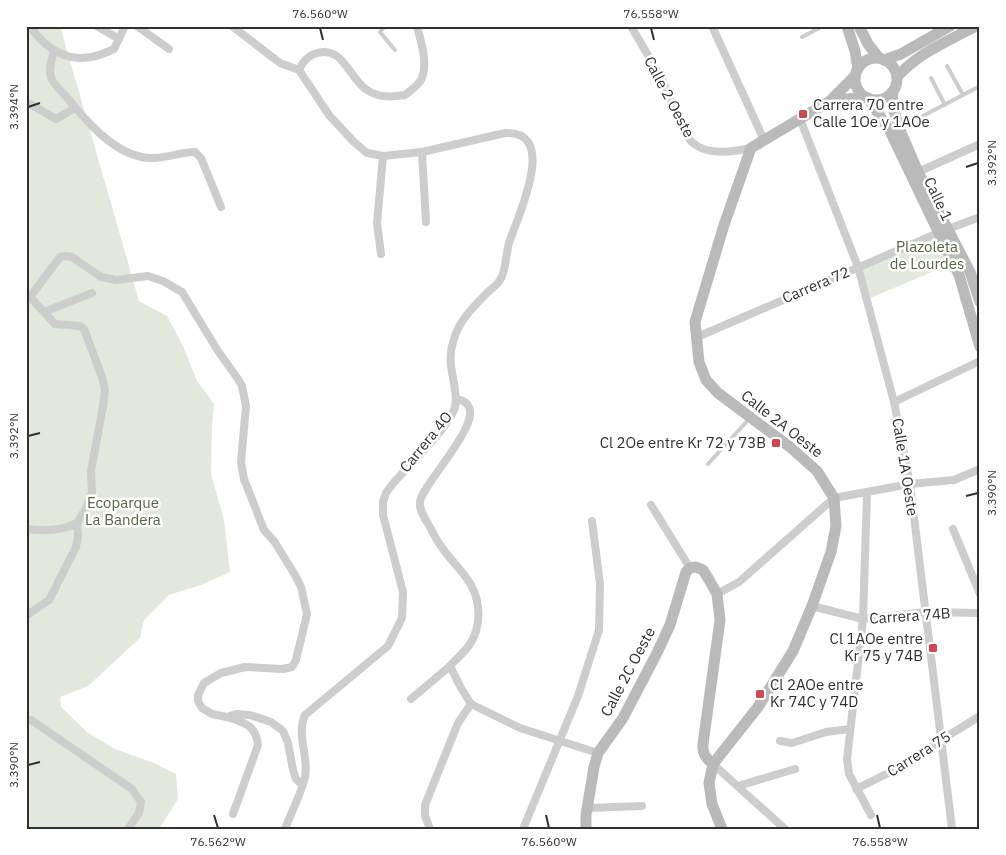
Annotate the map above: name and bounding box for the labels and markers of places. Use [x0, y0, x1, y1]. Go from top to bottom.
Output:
place label: Carrera 70 entre Calle 1Oe y 1AOe [813, 95, 930, 131]
marker: Carrera 70 entre Calle 1Oe y 1AOe [797, 108, 809, 120]
place label: Cl 2Oe entre Kr 72 y 73B [600, 433, 766, 452]
marker: Cl 2Oe entre Kr 72 y 73B [770, 437, 782, 449]
place label: Cl 1AOe entre Kr 75 y 74B [830, 629, 923, 665]
marker: Cl 1AOe entre Kr 75 y 74B [927, 642, 939, 654]
place label: Cl 2AOe entre Kr 74C y 74D [770, 675, 863, 711]
marker: Cl 2AOe entre Kr 74C y 74D [754, 688, 766, 700]

